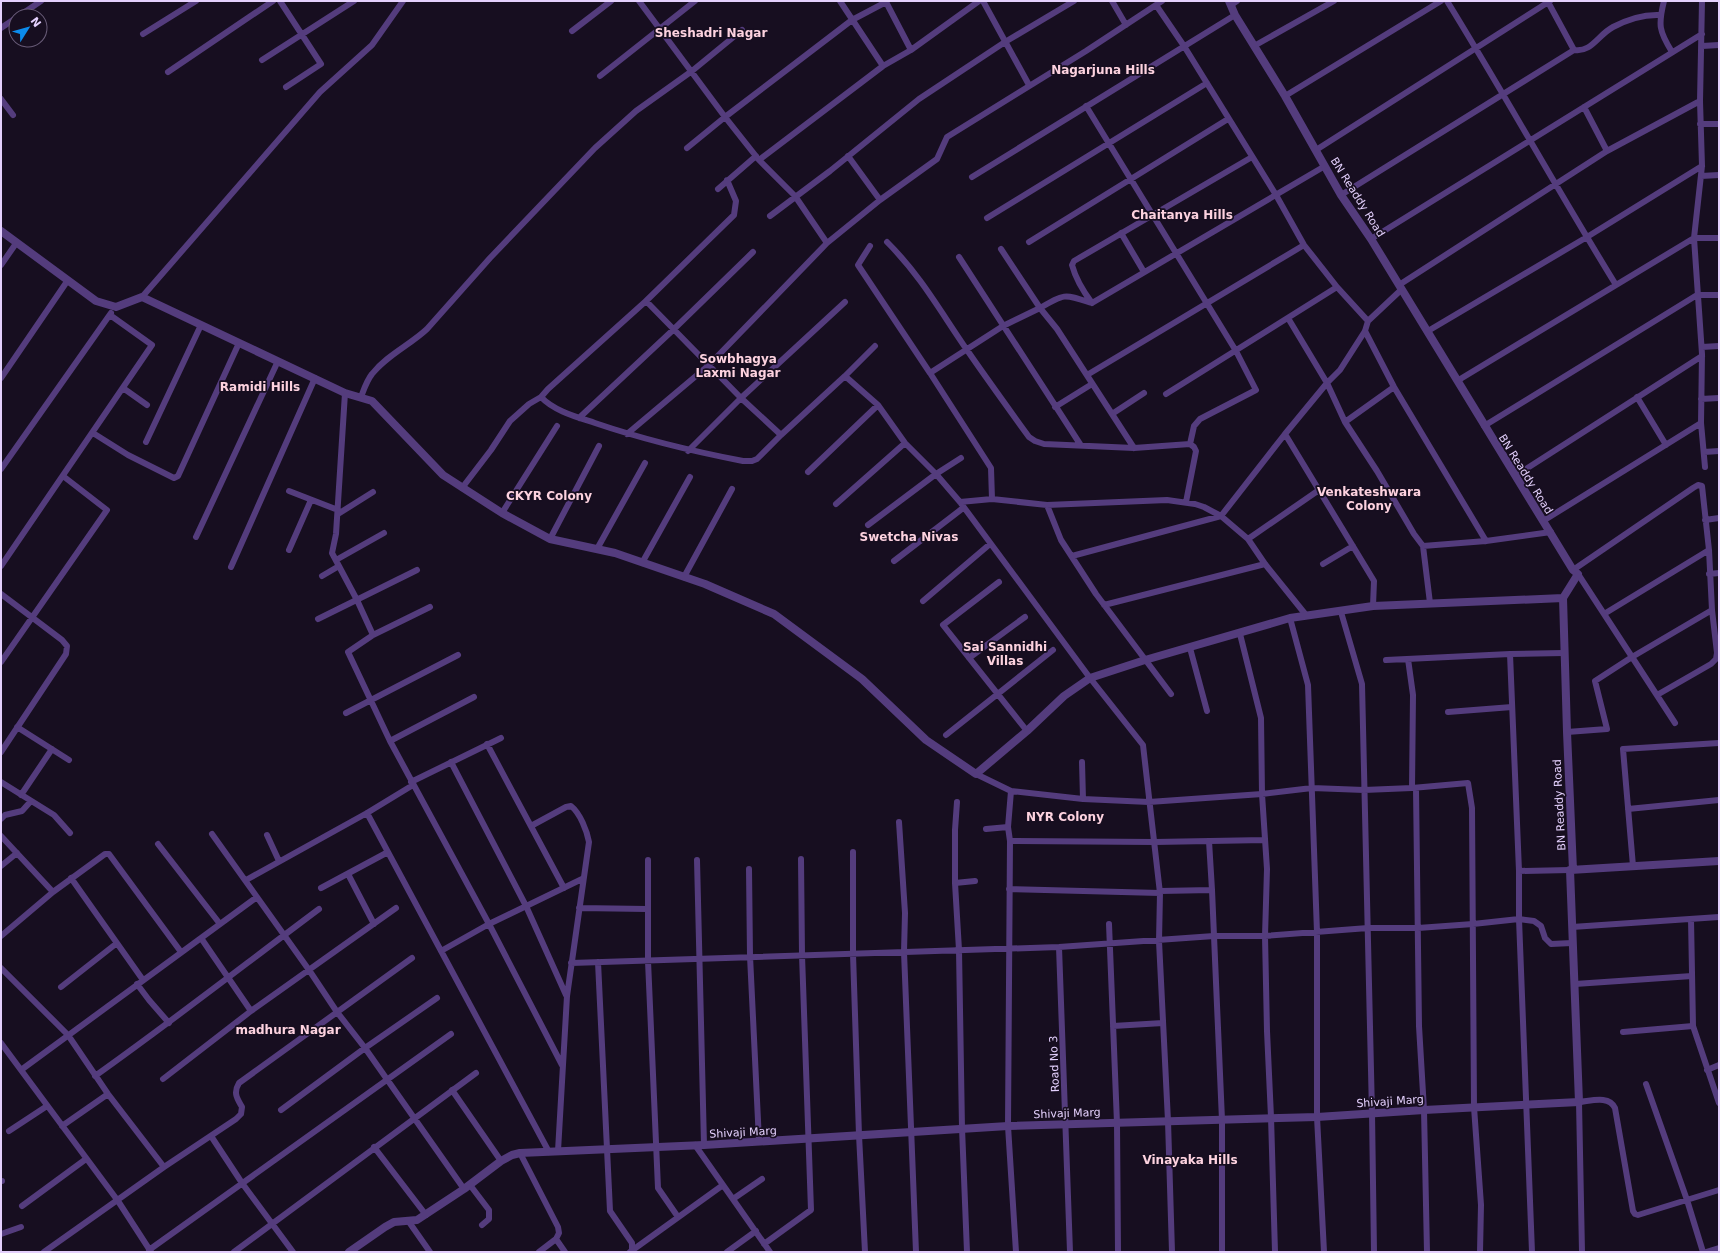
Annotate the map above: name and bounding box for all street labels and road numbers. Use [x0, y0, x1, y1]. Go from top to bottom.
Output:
street label: BN Readdy Road [1328, 155, 1387, 240]
street label: BN Readdy Road [1496, 432, 1555, 517]
street label: BN Readdy Road [1551, 759, 1568, 851]
street label: Road No 3 [1047, 1035, 1062, 1092]
street label: Shivaji Marg [1356, 1093, 1424, 1110]
street label: Shivaji Marg [1033, 1106, 1101, 1121]
street label: Shivaji Marg [709, 1124, 777, 1141]

